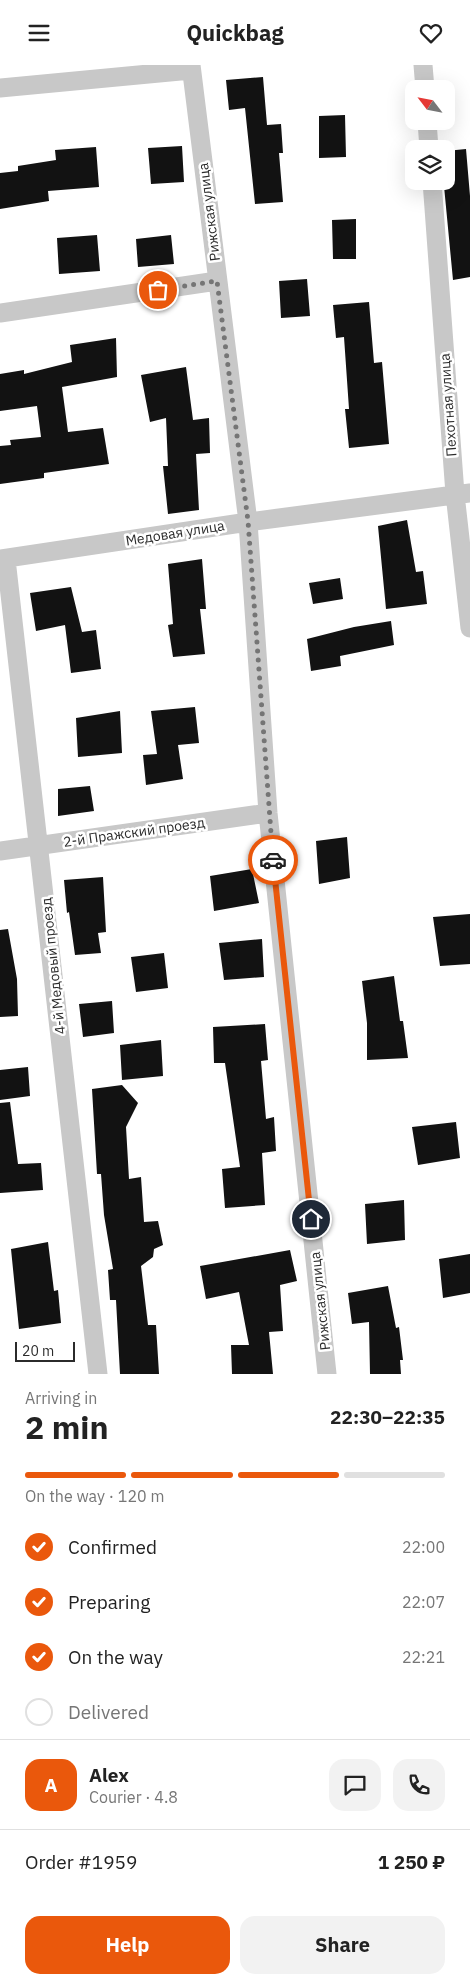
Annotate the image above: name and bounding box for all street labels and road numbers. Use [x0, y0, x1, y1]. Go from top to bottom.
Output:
street label: Рижская улица [194, 161, 224, 262]
street label: Пехотная улица [435, 352, 461, 457]
street label: Медовая улица [124, 516, 226, 550]
street label: 2-й Пражский проезд [62, 813, 206, 851]
street label: 4-й Медовый проезд [37, 897, 69, 1035]
street label: Рижская улица [306, 1250, 334, 1351]

